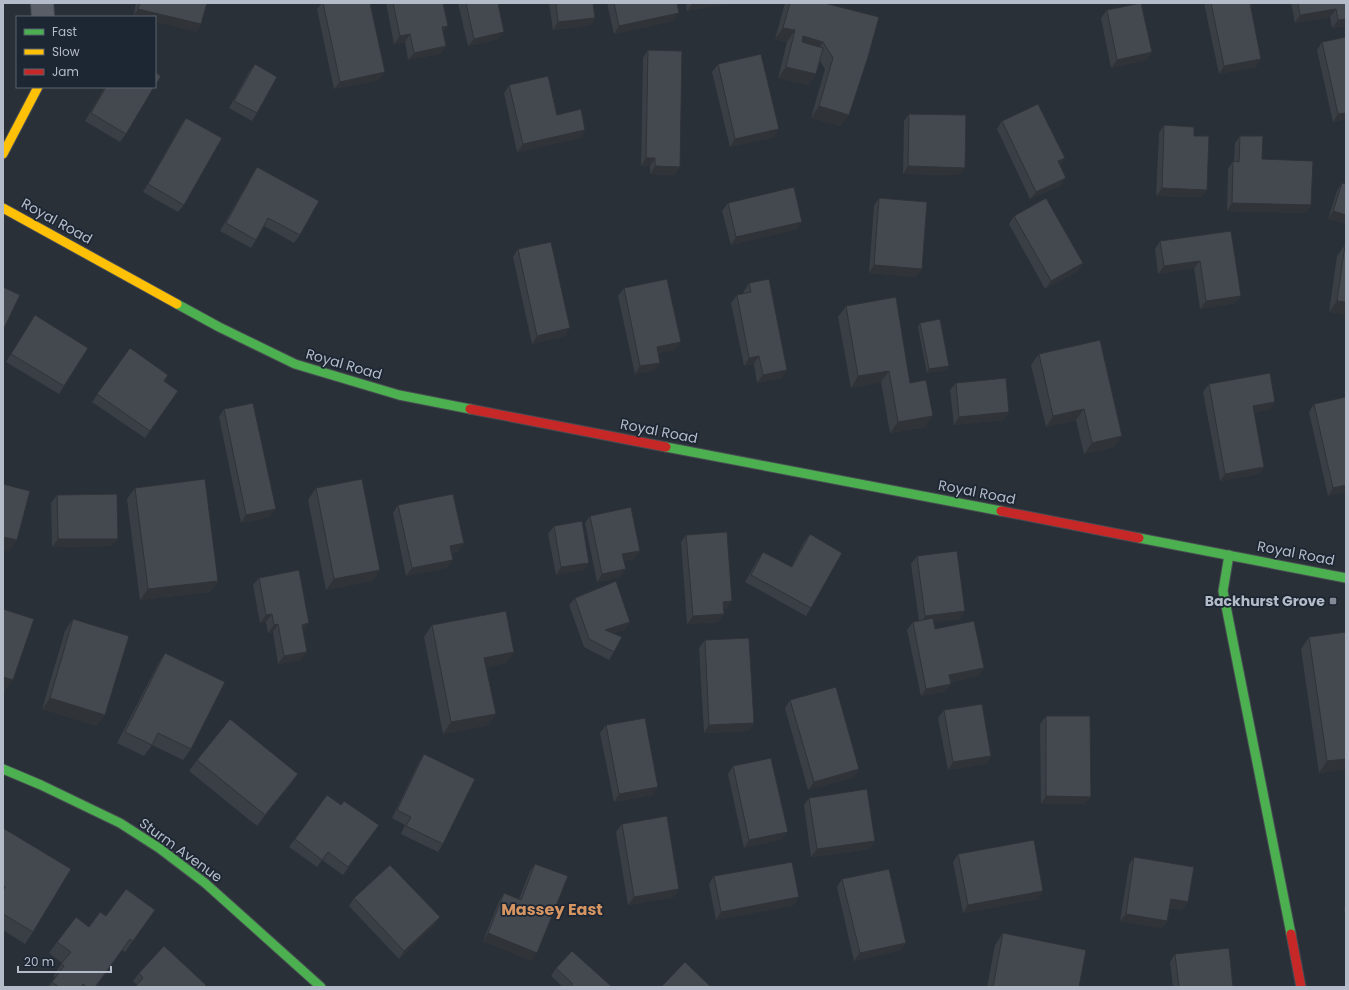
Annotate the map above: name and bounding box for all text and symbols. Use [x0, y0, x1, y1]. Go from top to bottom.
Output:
legend [16, 16, 156, 88]
text: Fast [52, 23, 77, 40]
text: Slow [52, 43, 80, 60]
text: Jam [52, 63, 79, 80]
street label: Royal Road [18, 193, 96, 249]
street label: Royal Road [304, 344, 384, 384]
street label: Royal Road [619, 414, 699, 448]
street label: Royal Road [937, 475, 1017, 509]
street label: Royal Road [1256, 536, 1336, 570]
place label: Backhurst Grove [1205, 591, 1325, 611]
marker: Backhurst Grove [1328, 596, 1338, 606]
street label: Sturm Avenue [135, 813, 227, 887]
district label: Massey East [501, 898, 603, 921]
scale bar [18, 948, 111, 974]
text: 20 m [24, 953, 54, 970]

